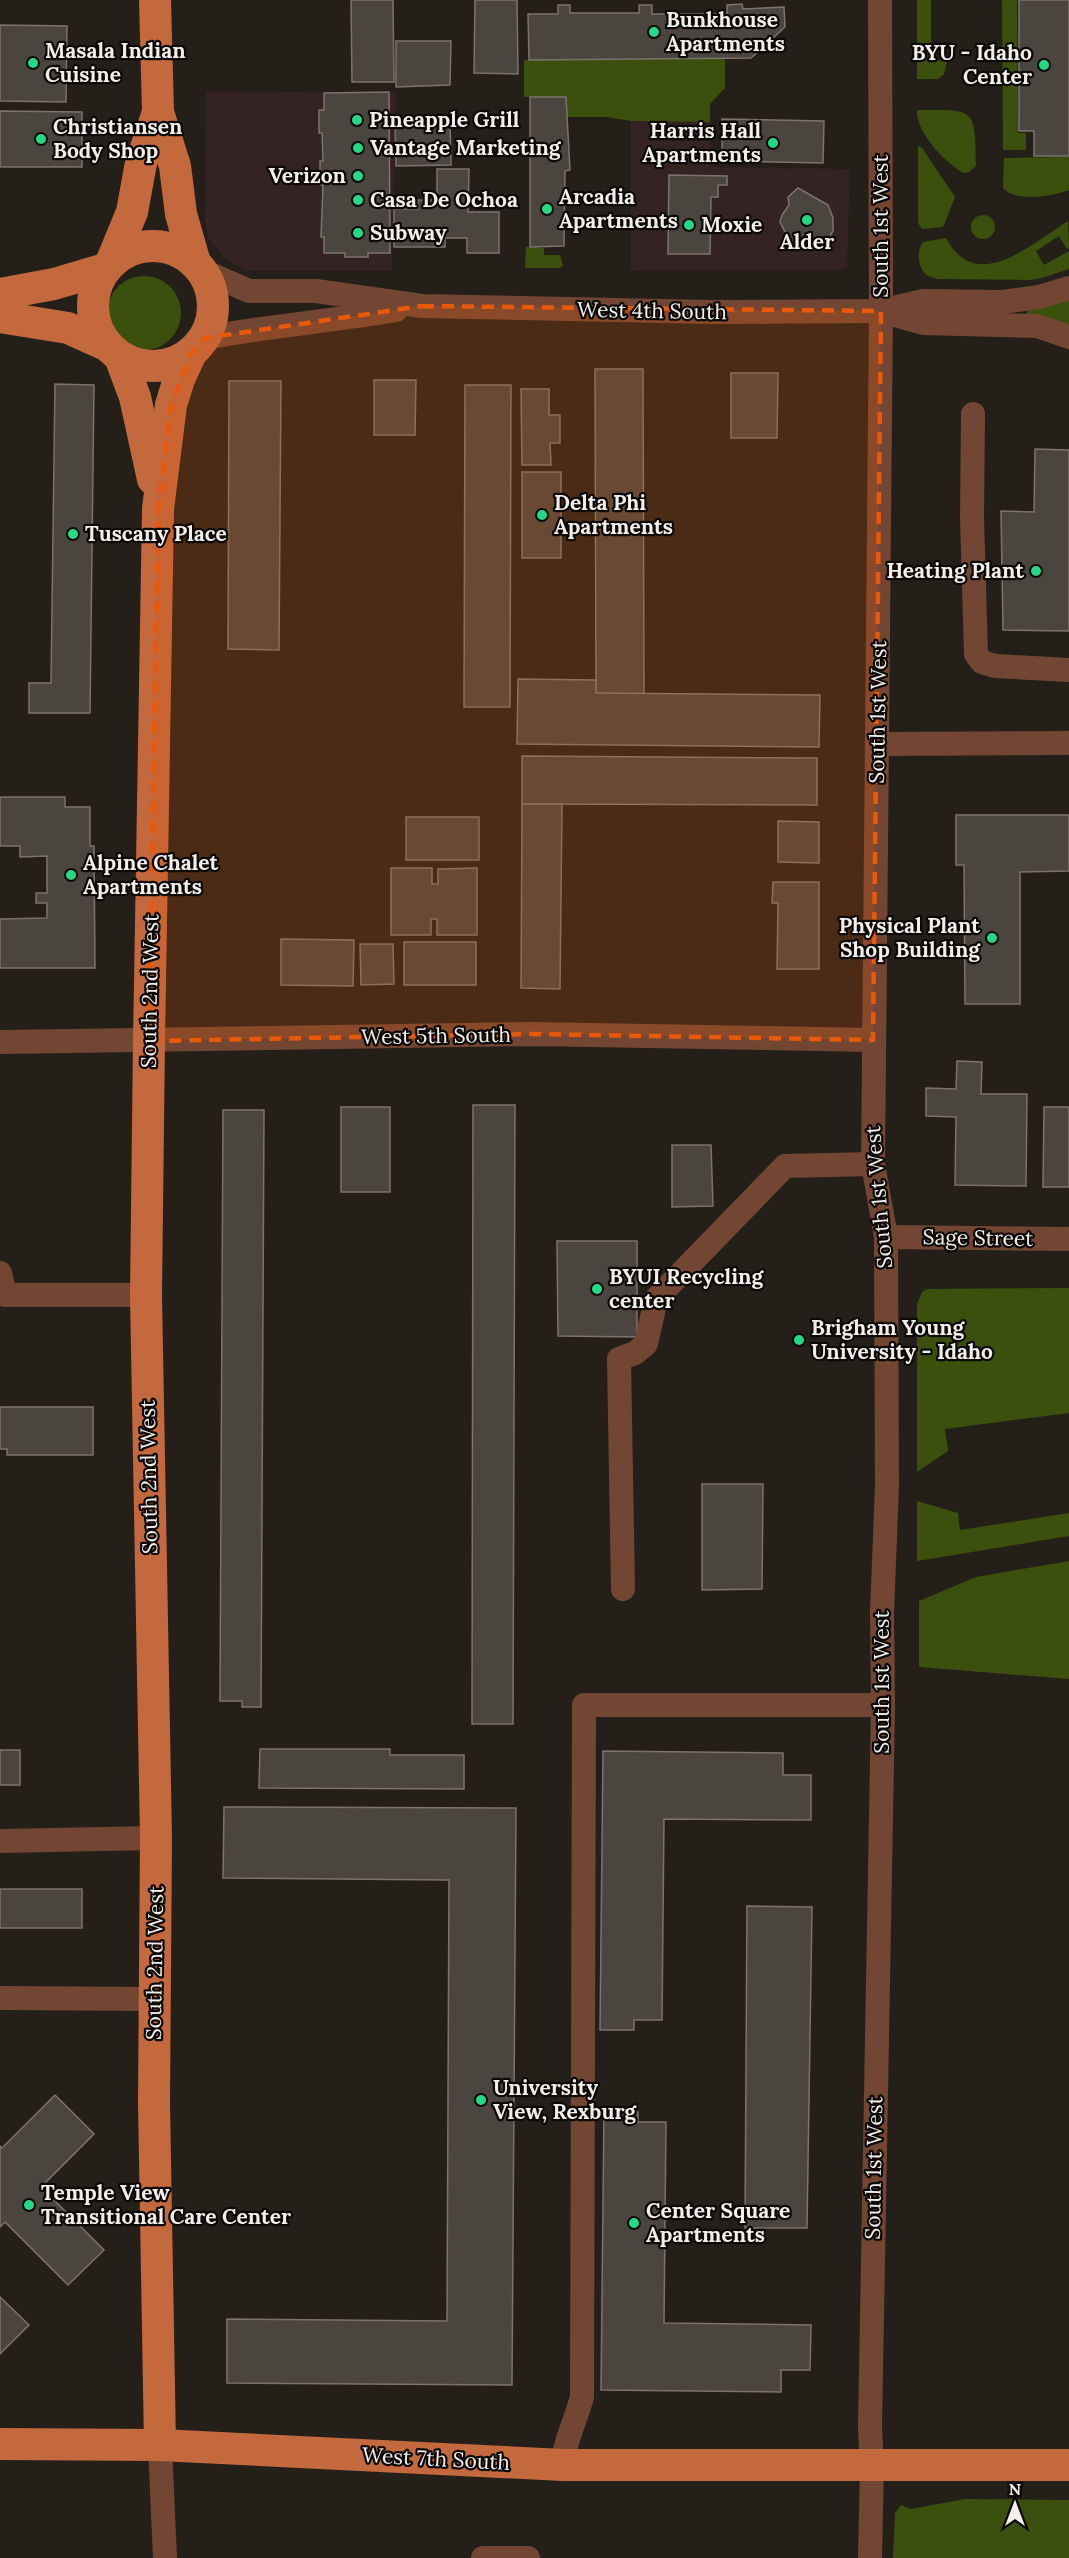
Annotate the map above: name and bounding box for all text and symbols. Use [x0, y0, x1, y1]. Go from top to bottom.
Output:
place label: Bunkhouse Apartments [666, 6, 785, 57]
marker: Bunkhouse Apartments [647, 25, 661, 39]
place label: Masala Indian Cuisine [45, 37, 186, 88]
place label: BYU - Idaho Center [912, 39, 1032, 90]
marker: Masala Indian Cuisine [26, 56, 40, 70]
marker: BYU - Idaho Center [1037, 58, 1051, 72]
place label: Pineapple Grill [369, 106, 520, 133]
place label: Christiansen Body Shop [53, 113, 182, 164]
marker: Pineapple Grill [350, 113, 364, 127]
place label: Harris Hall Apartments [642, 117, 761, 168]
marker: Christiansen Body Shop [34, 132, 48, 146]
place label: Vantage Marketing [370, 134, 562, 161]
marker: Harris Hall Apartments [766, 136, 780, 150]
marker: Vantage Marketing [351, 141, 365, 155]
street label: South 1st West [867, 153, 894, 298]
place label: Verizon [268, 162, 346, 189]
marker: Verizon [351, 169, 365, 183]
place label: Arcadia Apartments [559, 183, 678, 234]
place label: Casa De Ochoa [370, 186, 518, 213]
marker: Casa De Ochoa [351, 193, 365, 207]
marker: Arcadia Apartments [540, 202, 554, 216]
place label: Moxie [701, 211, 762, 238]
marker: Alder [800, 213, 814, 227]
marker: Moxie [682, 218, 696, 232]
place label: Subway [370, 219, 447, 246]
marker: Subway [351, 226, 365, 240]
place label: Alder [780, 228, 834, 255]
street label: West 4th South [577, 296, 727, 325]
place label: Delta Phi Apartments [554, 489, 673, 540]
marker: Delta Phi Apartments [535, 508, 549, 522]
place label: Tuscany Place [85, 520, 227, 547]
marker: Tuscany Place [66, 527, 80, 541]
place label: Heating Plant [886, 557, 1024, 584]
marker: Heating Plant [1029, 564, 1043, 578]
street label: South 1st West [863, 639, 892, 784]
place label: Alpine Chalet Apartments [83, 849, 219, 900]
marker: Alpine Chalet Apartments [64, 868, 78, 882]
place label: Physical Plant Shop Building [839, 912, 981, 963]
street label: South 2nd West [135, 913, 164, 1068]
marker: Physical Plant Shop Building [985, 931, 999, 945]
street label: West 5th South [361, 1021, 511, 1050]
street label: South 1st West [859, 1124, 898, 1270]
street label: Sage Street [922, 1223, 1034, 1252]
place label: BYUI Recycling center [609, 1263, 764, 1314]
marker: BYUI Recycling center [590, 1282, 604, 1296]
place label: Brigham Young University - Idaho [811, 1314, 993, 1365]
marker: Brigham Young University - Idaho [792, 1333, 806, 1347]
street label: South 2nd West [134, 1399, 163, 1554]
street label: South 1st West [868, 1609, 895, 1754]
street label: South 2nd West [140, 1885, 169, 2040]
place label: University View, Rexburg [493, 2074, 637, 2125]
marker: University View, Rexburg [474, 2093, 488, 2107]
street label: South 1st West [859, 2095, 888, 2240]
place label: Temple View Transitional Care Center [41, 2179, 291, 2230]
place label: Center Square Apartments [646, 2197, 790, 2248]
marker: Temple View Transitional Care Center [22, 2198, 36, 2212]
marker: Center Square Apartments [627, 2216, 641, 2230]
street label: West 7th South [361, 2441, 511, 2476]
north arrow [985, 2474, 1045, 2534]
text: N [1009, 2479, 1021, 2499]

